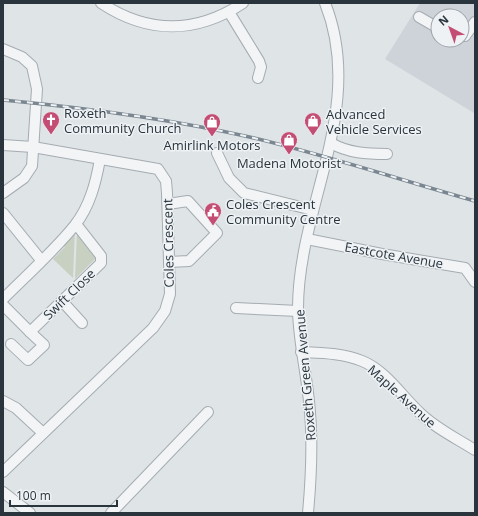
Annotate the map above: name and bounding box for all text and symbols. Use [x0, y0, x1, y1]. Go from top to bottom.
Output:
north arrow [430, 8, 470, 48]
text: N [435, 11, 451, 29]
place label: Roxeth Community Church [64, 104, 181, 137]
place label: Advanced Vehicle Services [326, 105, 422, 138]
church icon: Roxeth Community Church [41, 110, 61, 135]
shop icon: Advanced Vehicle Services [303, 111, 323, 136]
shop icon: Amirlink Motors [202, 112, 222, 137]
shop icon: Madena Motorist [279, 130, 299, 155]
place label: Amirlink Motors [163, 136, 261, 154]
place label: Madena Motorist [237, 154, 341, 172]
place label: Coles Crescent Community Centre [226, 195, 341, 228]
street label: Coles Crescent [158, 198, 178, 288]
public building icon: Coles Crescent Community Centre [203, 201, 223, 226]
street label: Eastcote Avenue [343, 237, 445, 273]
street label: Swift Close [39, 265, 99, 323]
street label: Roxeth Green Avenue [290, 309, 320, 441]
street label: Maple Avenue [364, 361, 440, 431]
scale bar [10, 482, 117, 508]
text: 100 m [16, 487, 51, 504]

